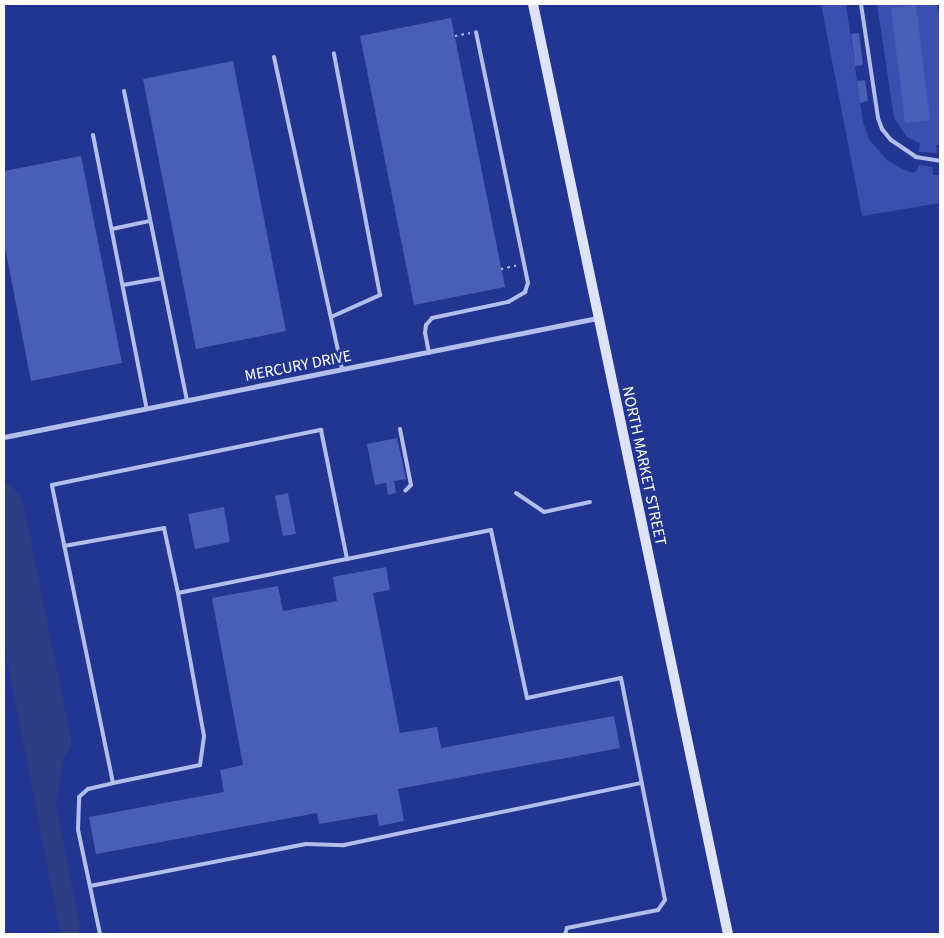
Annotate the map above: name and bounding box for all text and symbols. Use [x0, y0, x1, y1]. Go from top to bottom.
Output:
street label: MERCURY DRIVE [243, 346, 353, 386]
street label: NORTH MARKET STREET [618, 385, 670, 547]

